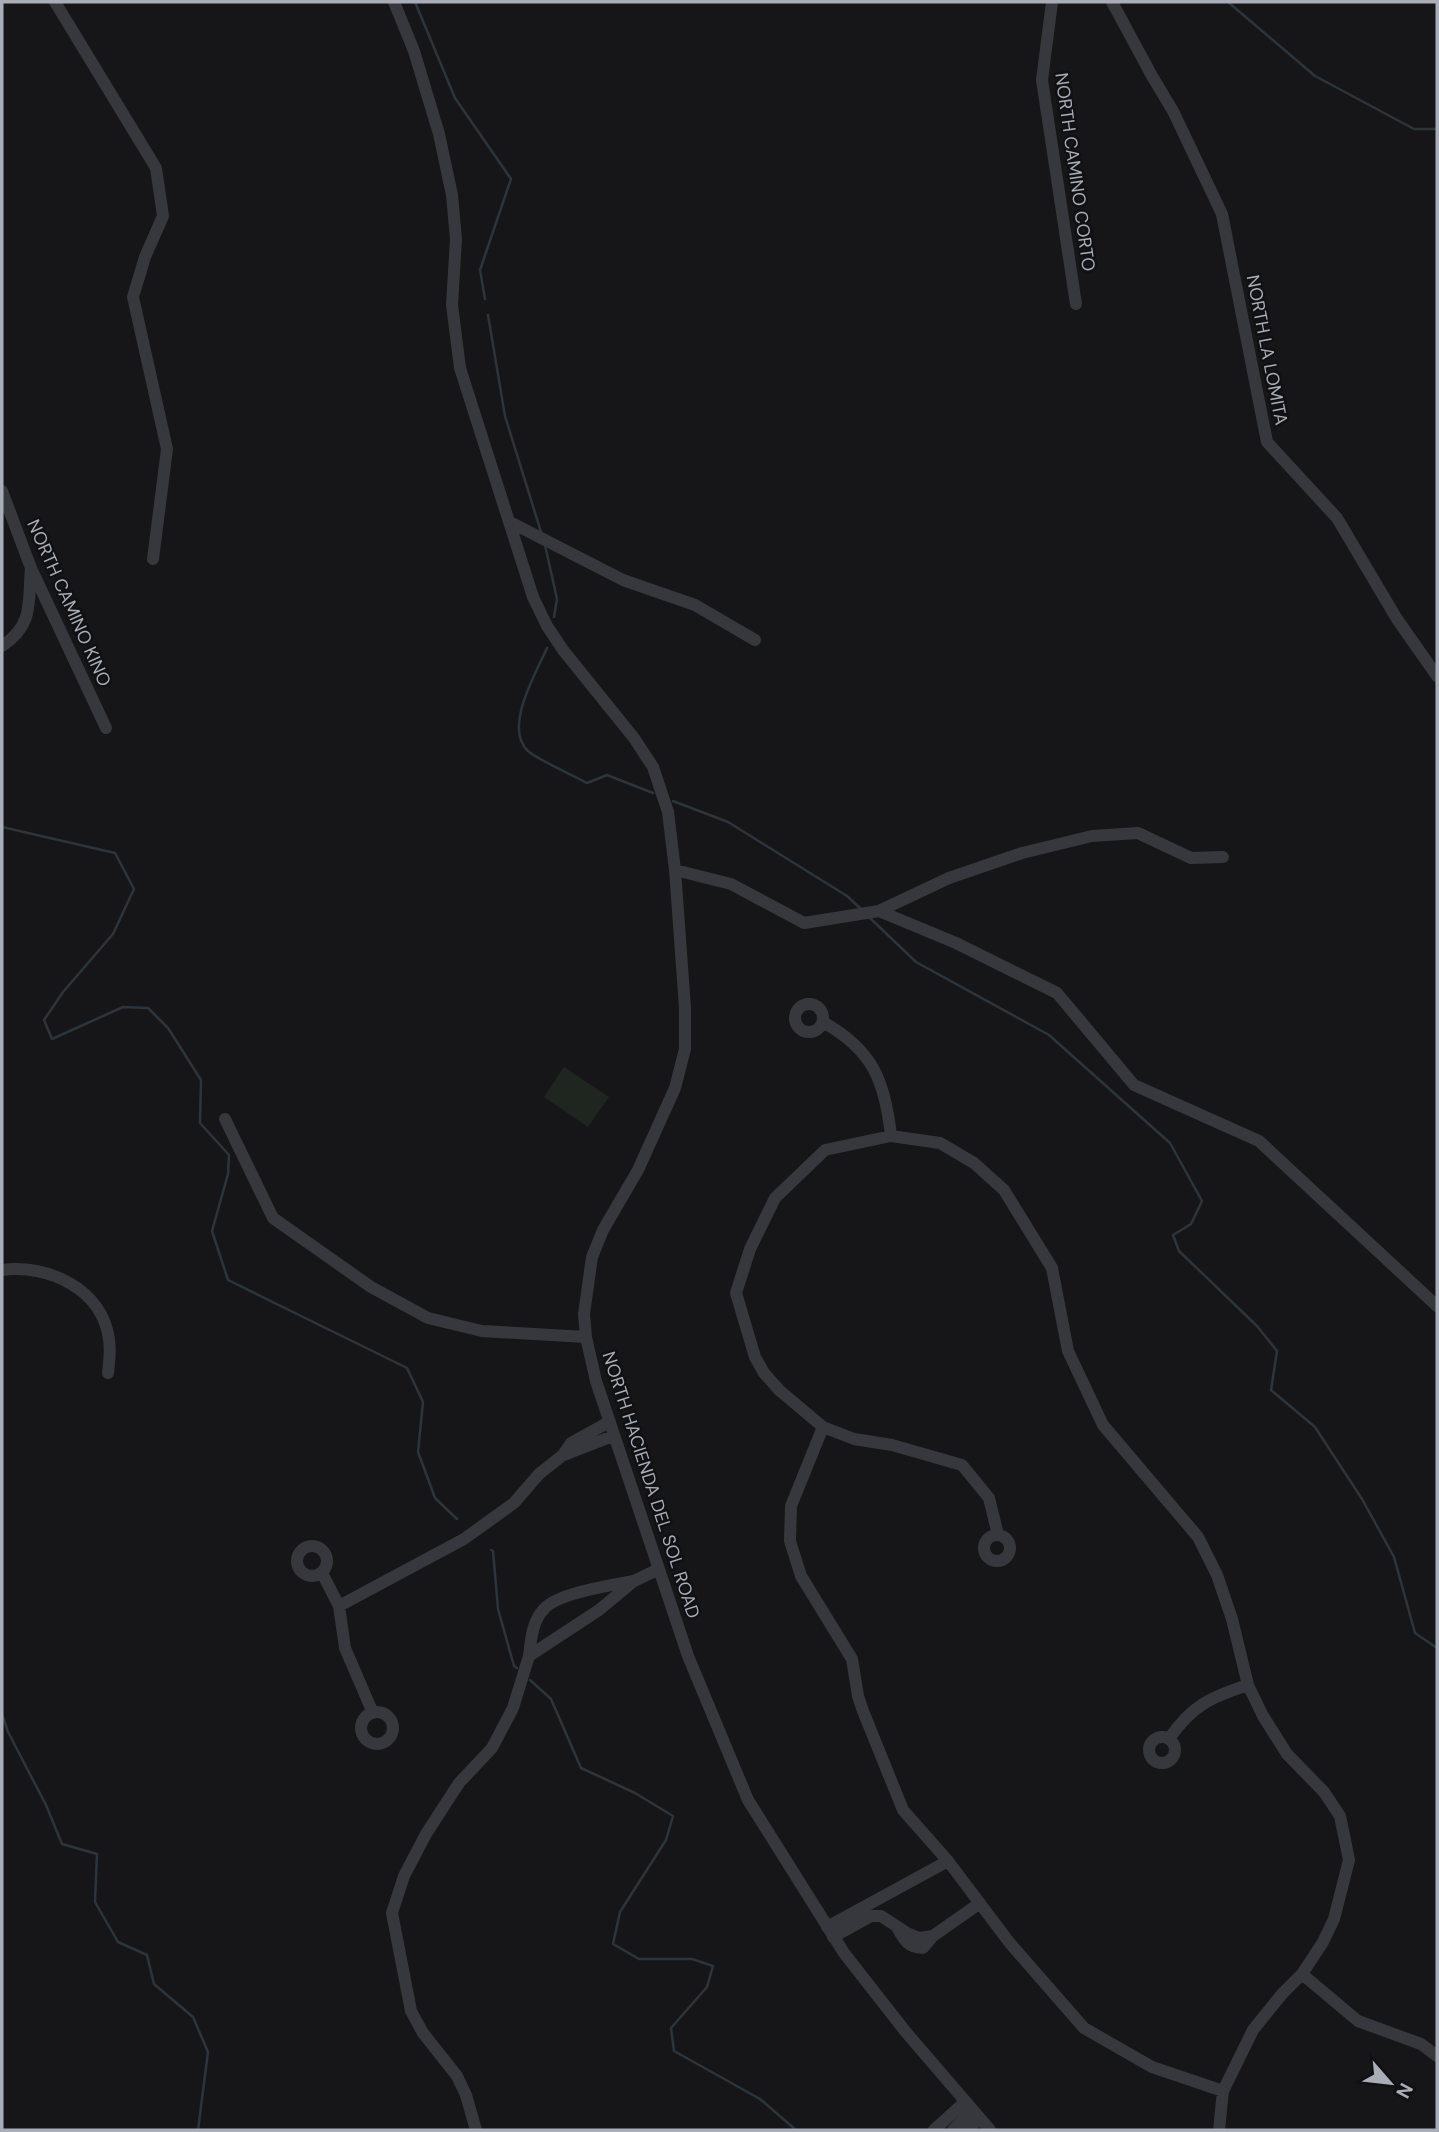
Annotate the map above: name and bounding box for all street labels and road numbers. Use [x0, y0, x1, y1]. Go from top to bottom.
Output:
street label: NORTH CAMINO CORTO [1049, 71, 1101, 273]
street label: NORTH LA LOMITA [1241, 273, 1293, 427]
street label: NORTH CAMINO KINO [21, 516, 117, 690]
street label: NORTH HACIENDA DEL SOL ROAD [596, 1349, 706, 1621]

